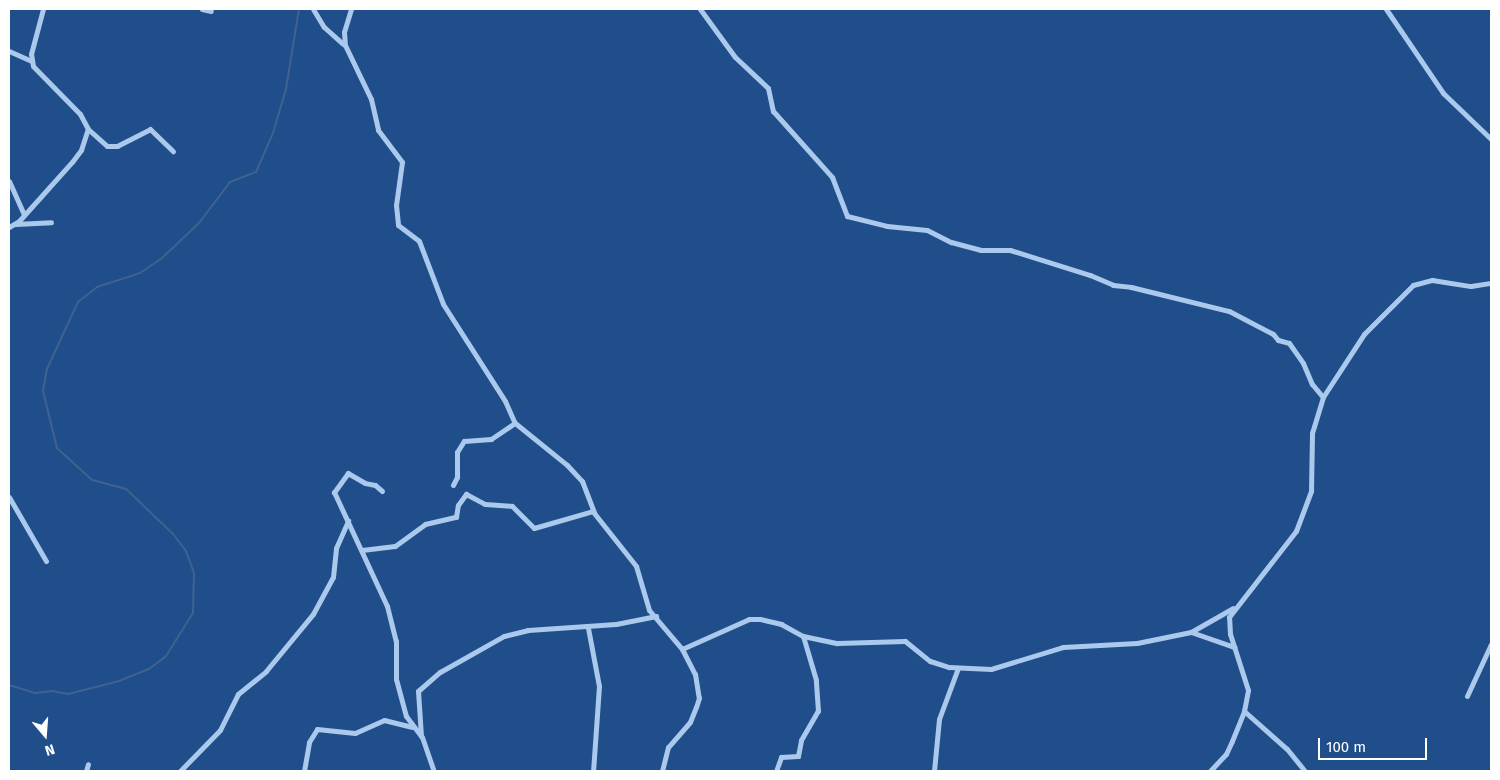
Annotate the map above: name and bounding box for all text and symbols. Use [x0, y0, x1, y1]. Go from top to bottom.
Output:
north arrow [20, 710, 70, 760]
scale bar [1320, 728, 1429, 760]
text: 100 m [1326, 738, 1366, 756]
text: N [43, 740, 57, 759]

